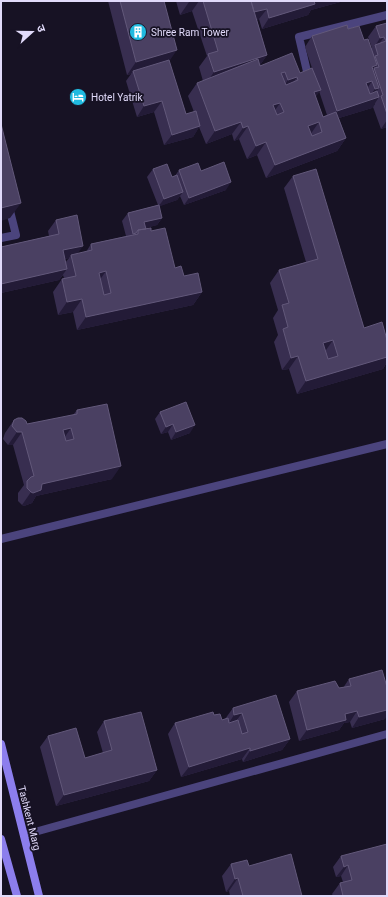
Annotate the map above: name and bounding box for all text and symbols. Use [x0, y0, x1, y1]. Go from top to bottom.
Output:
north arrow [12, 12, 52, 52]
building icon: Shree Ram Tower [128, 22, 148, 42]
text: उ [34, 23, 48, 34]
place label: Shree Ram Tower [151, 27, 229, 38]
hotel icon: Hotel Yatrik [68, 87, 88, 107]
place label: Hotel Yatrik [91, 92, 144, 103]
street label: Tashkent Marg [16, 785, 43, 852]

